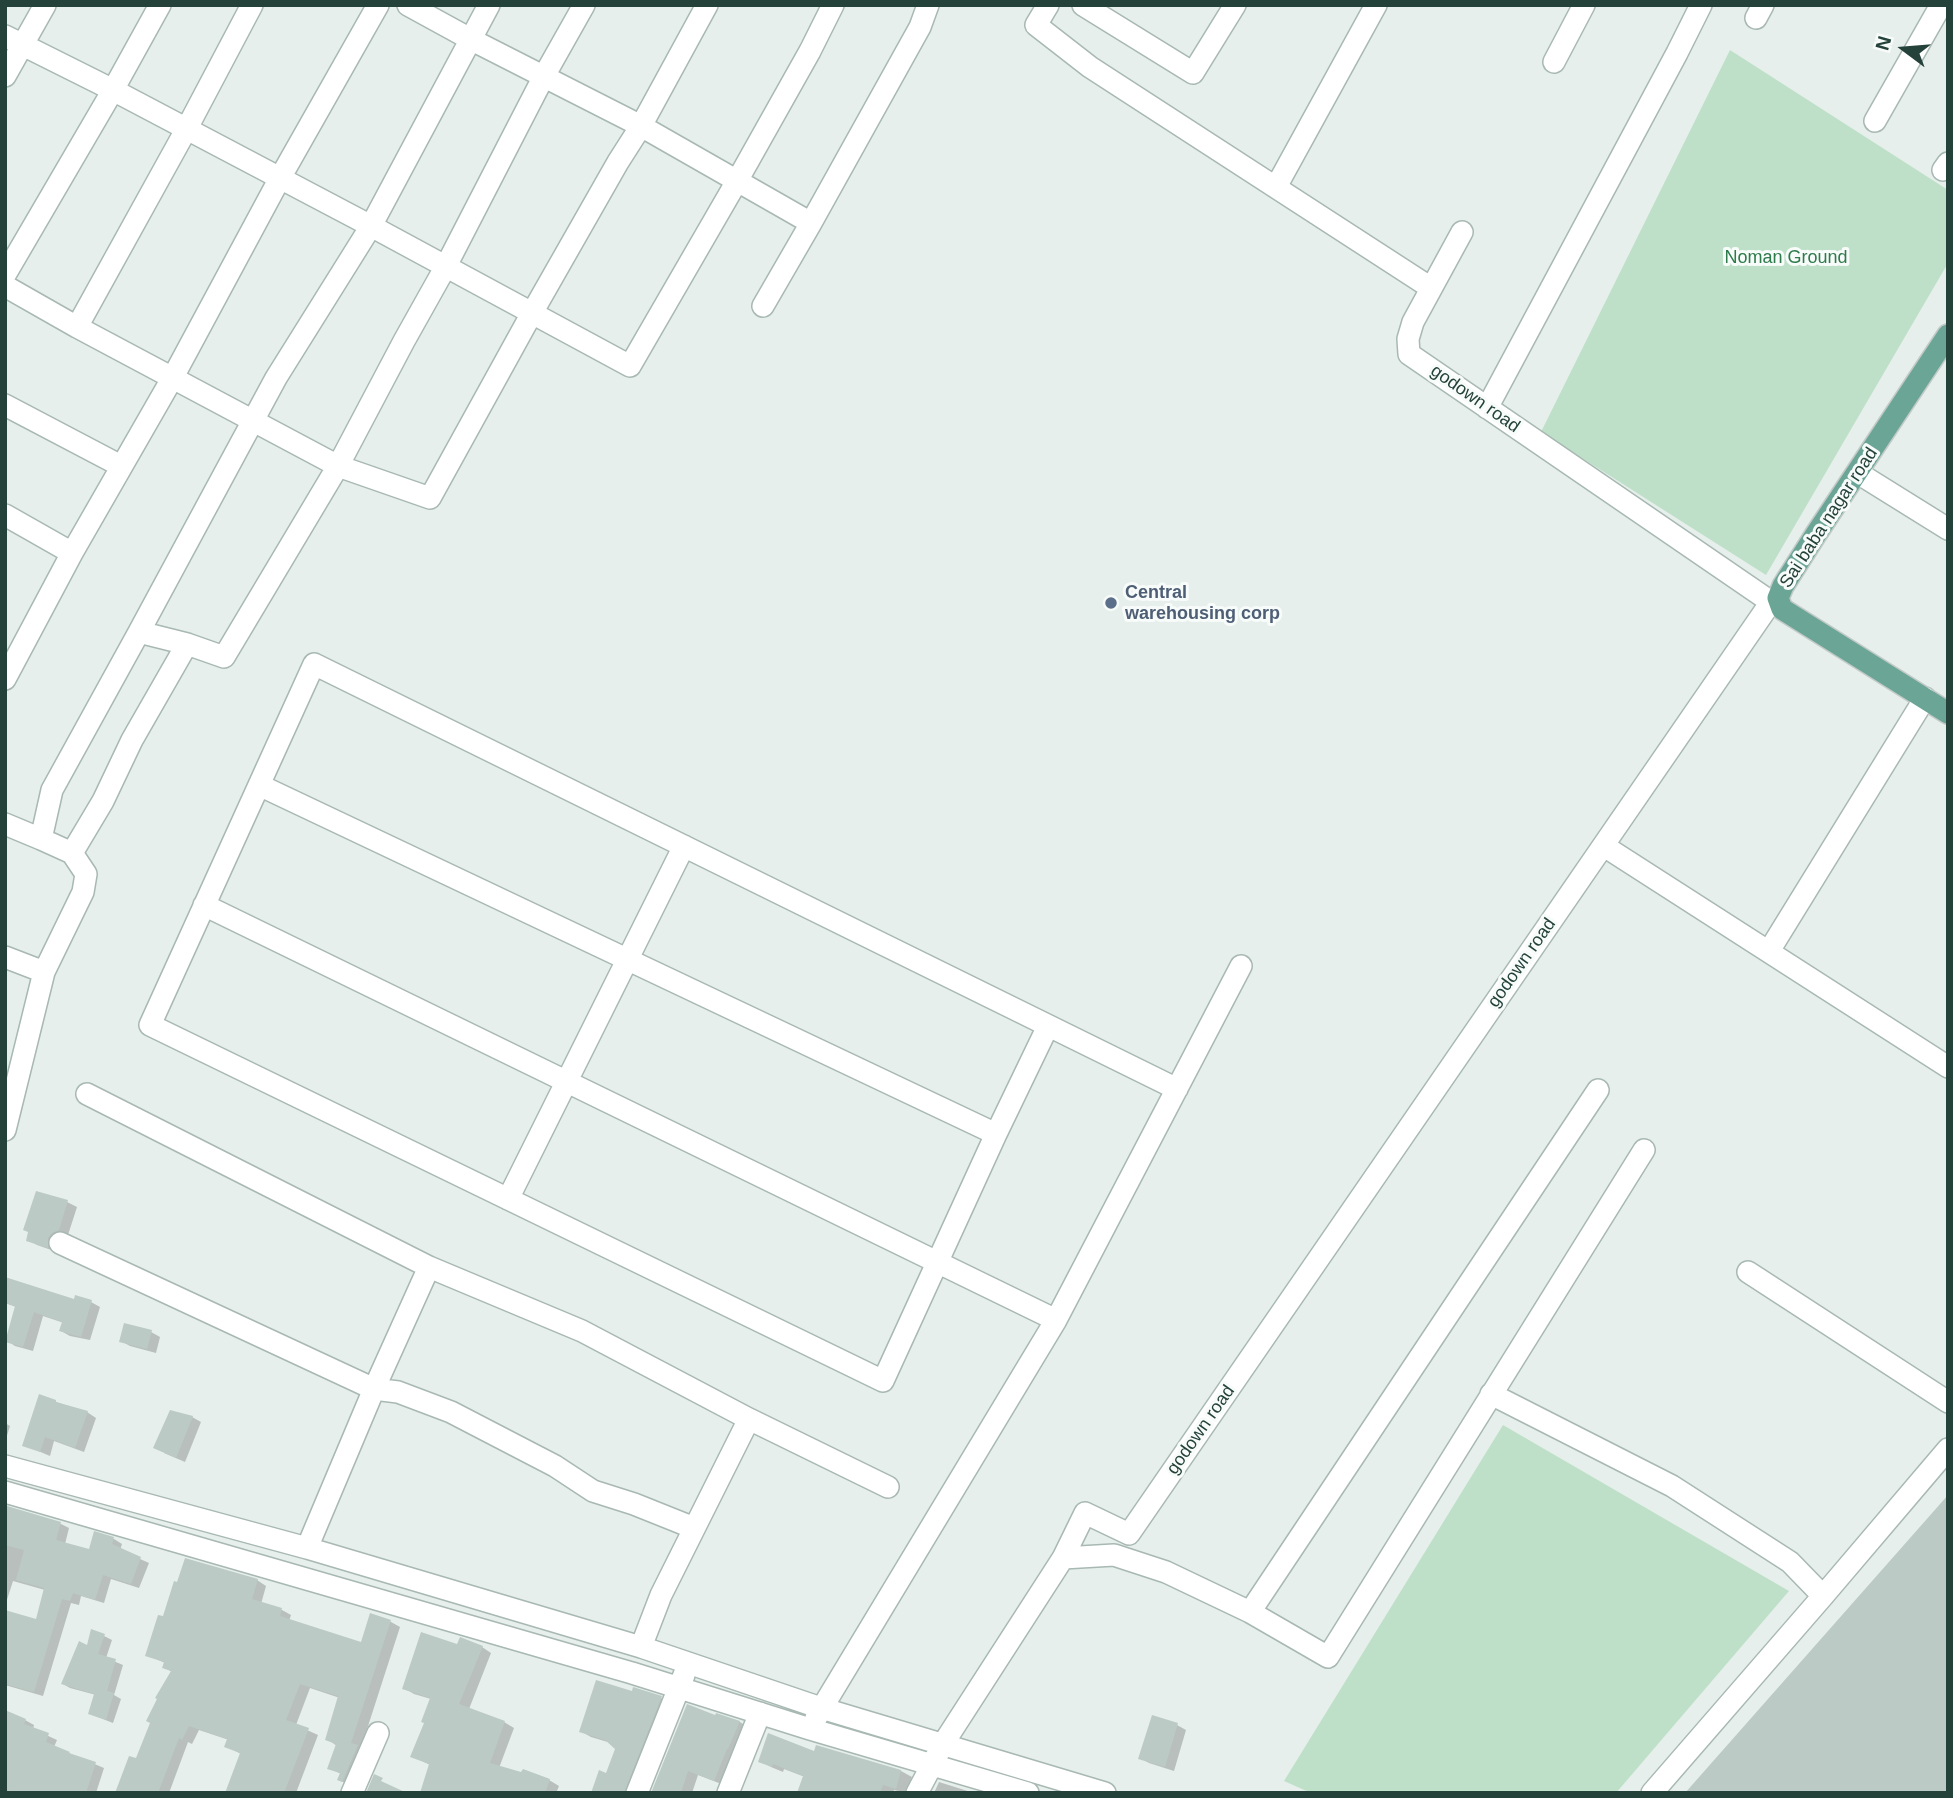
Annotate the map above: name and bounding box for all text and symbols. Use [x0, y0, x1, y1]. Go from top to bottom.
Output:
north arrow [1869, 14, 1939, 84]
text: N [1871, 34, 1895, 53]
park label: Noman Ground [1724, 247, 1848, 269]
street label: godown road [1426, 360, 1524, 438]
street label: Sai baba nagar road [1776, 444, 1882, 592]
place label: Central warehousing corp [1125, 582, 1280, 624]
marker: Central warehousing corp [1103, 595, 1119, 611]
street label: godown road [1483, 914, 1561, 1012]
street label: godown road [1162, 1381, 1240, 1479]

